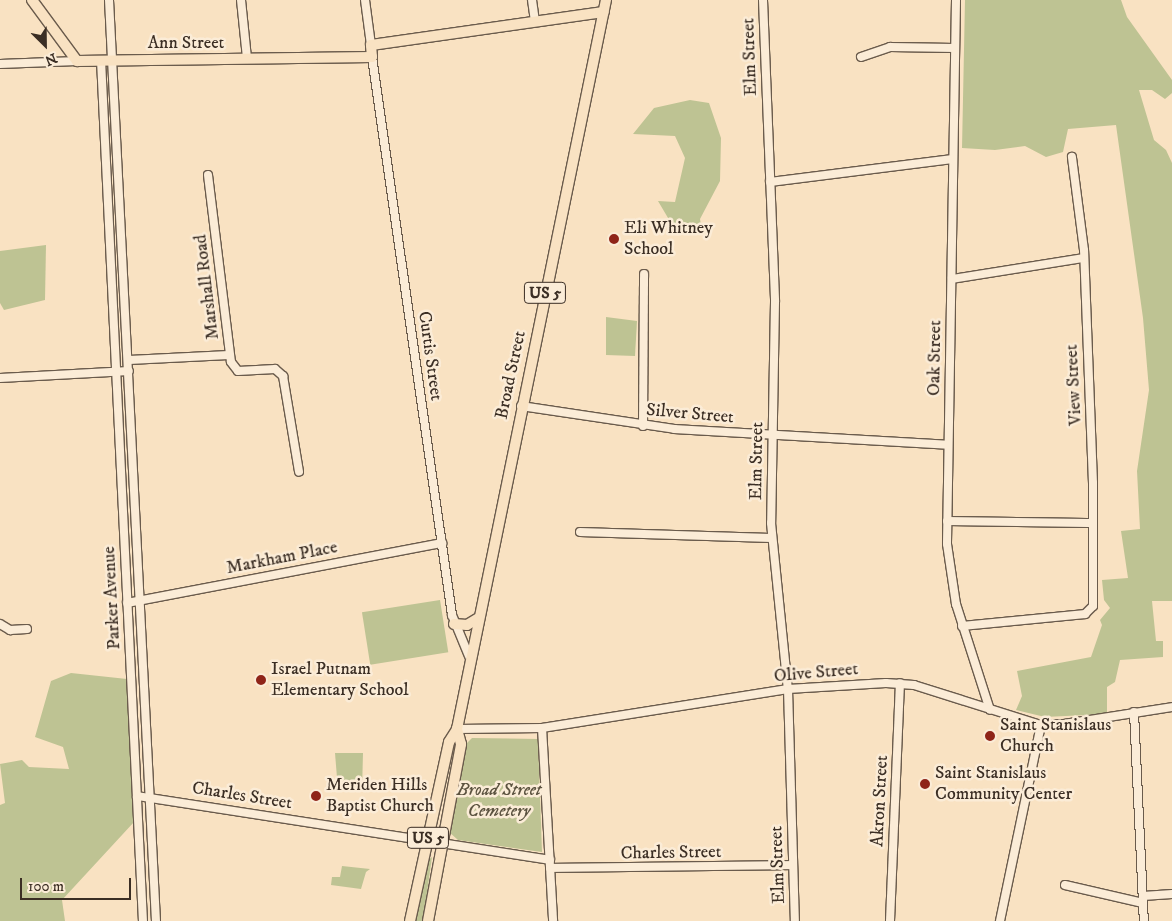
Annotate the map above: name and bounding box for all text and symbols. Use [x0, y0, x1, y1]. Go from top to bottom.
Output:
street label: Elm Street [738, 18, 762, 96]
north arrow [20, 20, 70, 70]
street label: Ann Street [148, 32, 224, 54]
text: N [42, 48, 60, 69]
place label: Eli Whitney School [624, 218, 713, 260]
street label: Marshall Road [190, 233, 224, 341]
marker: Eli Whitney School [608, 233, 620, 245]
road number: US 5 [524, 280, 566, 306]
street label: Curtis Street [413, 310, 447, 402]
street label: Oak Street [924, 320, 946, 396]
street label: Broad Street [491, 329, 531, 421]
street label: View Street [1061, 344, 1087, 426]
street label: Silver Street [645, 399, 735, 429]
street label: Elm Street [746, 422, 768, 500]
street label: Markham Place [225, 537, 339, 579]
street label: Parker Avenue [99, 546, 125, 650]
place label: Israel Putnam Elementary School [271, 659, 409, 702]
street label: Olive Street [773, 659, 859, 687]
marker: Israel Putnam Elementary School [255, 674, 267, 686]
place label: Saint Stanislaus Church [1000, 715, 1111, 758]
marker: Saint Stanislaus Church [984, 730, 996, 742]
street label: Akron Street [867, 755, 893, 847]
place label: Saint Stanislaus Community Center [935, 763, 1072, 806]
place label: Meriden Hills Baptist Church [326, 775, 434, 818]
street label: Charles Street [190, 777, 294, 815]
marker: Saint Stanislaus Community Center [919, 778, 931, 790]
park label: Broad Street Cemetery [457, 780, 541, 822]
marker: Meriden Hills Baptist Church [310, 790, 322, 802]
road number: US 5 [407, 824, 449, 851]
street label: Elm Street [766, 826, 790, 904]
street label: Charles Street [620, 841, 722, 865]
scale bar [22, 868, 134, 900]
text: 100 m [28, 877, 64, 896]

